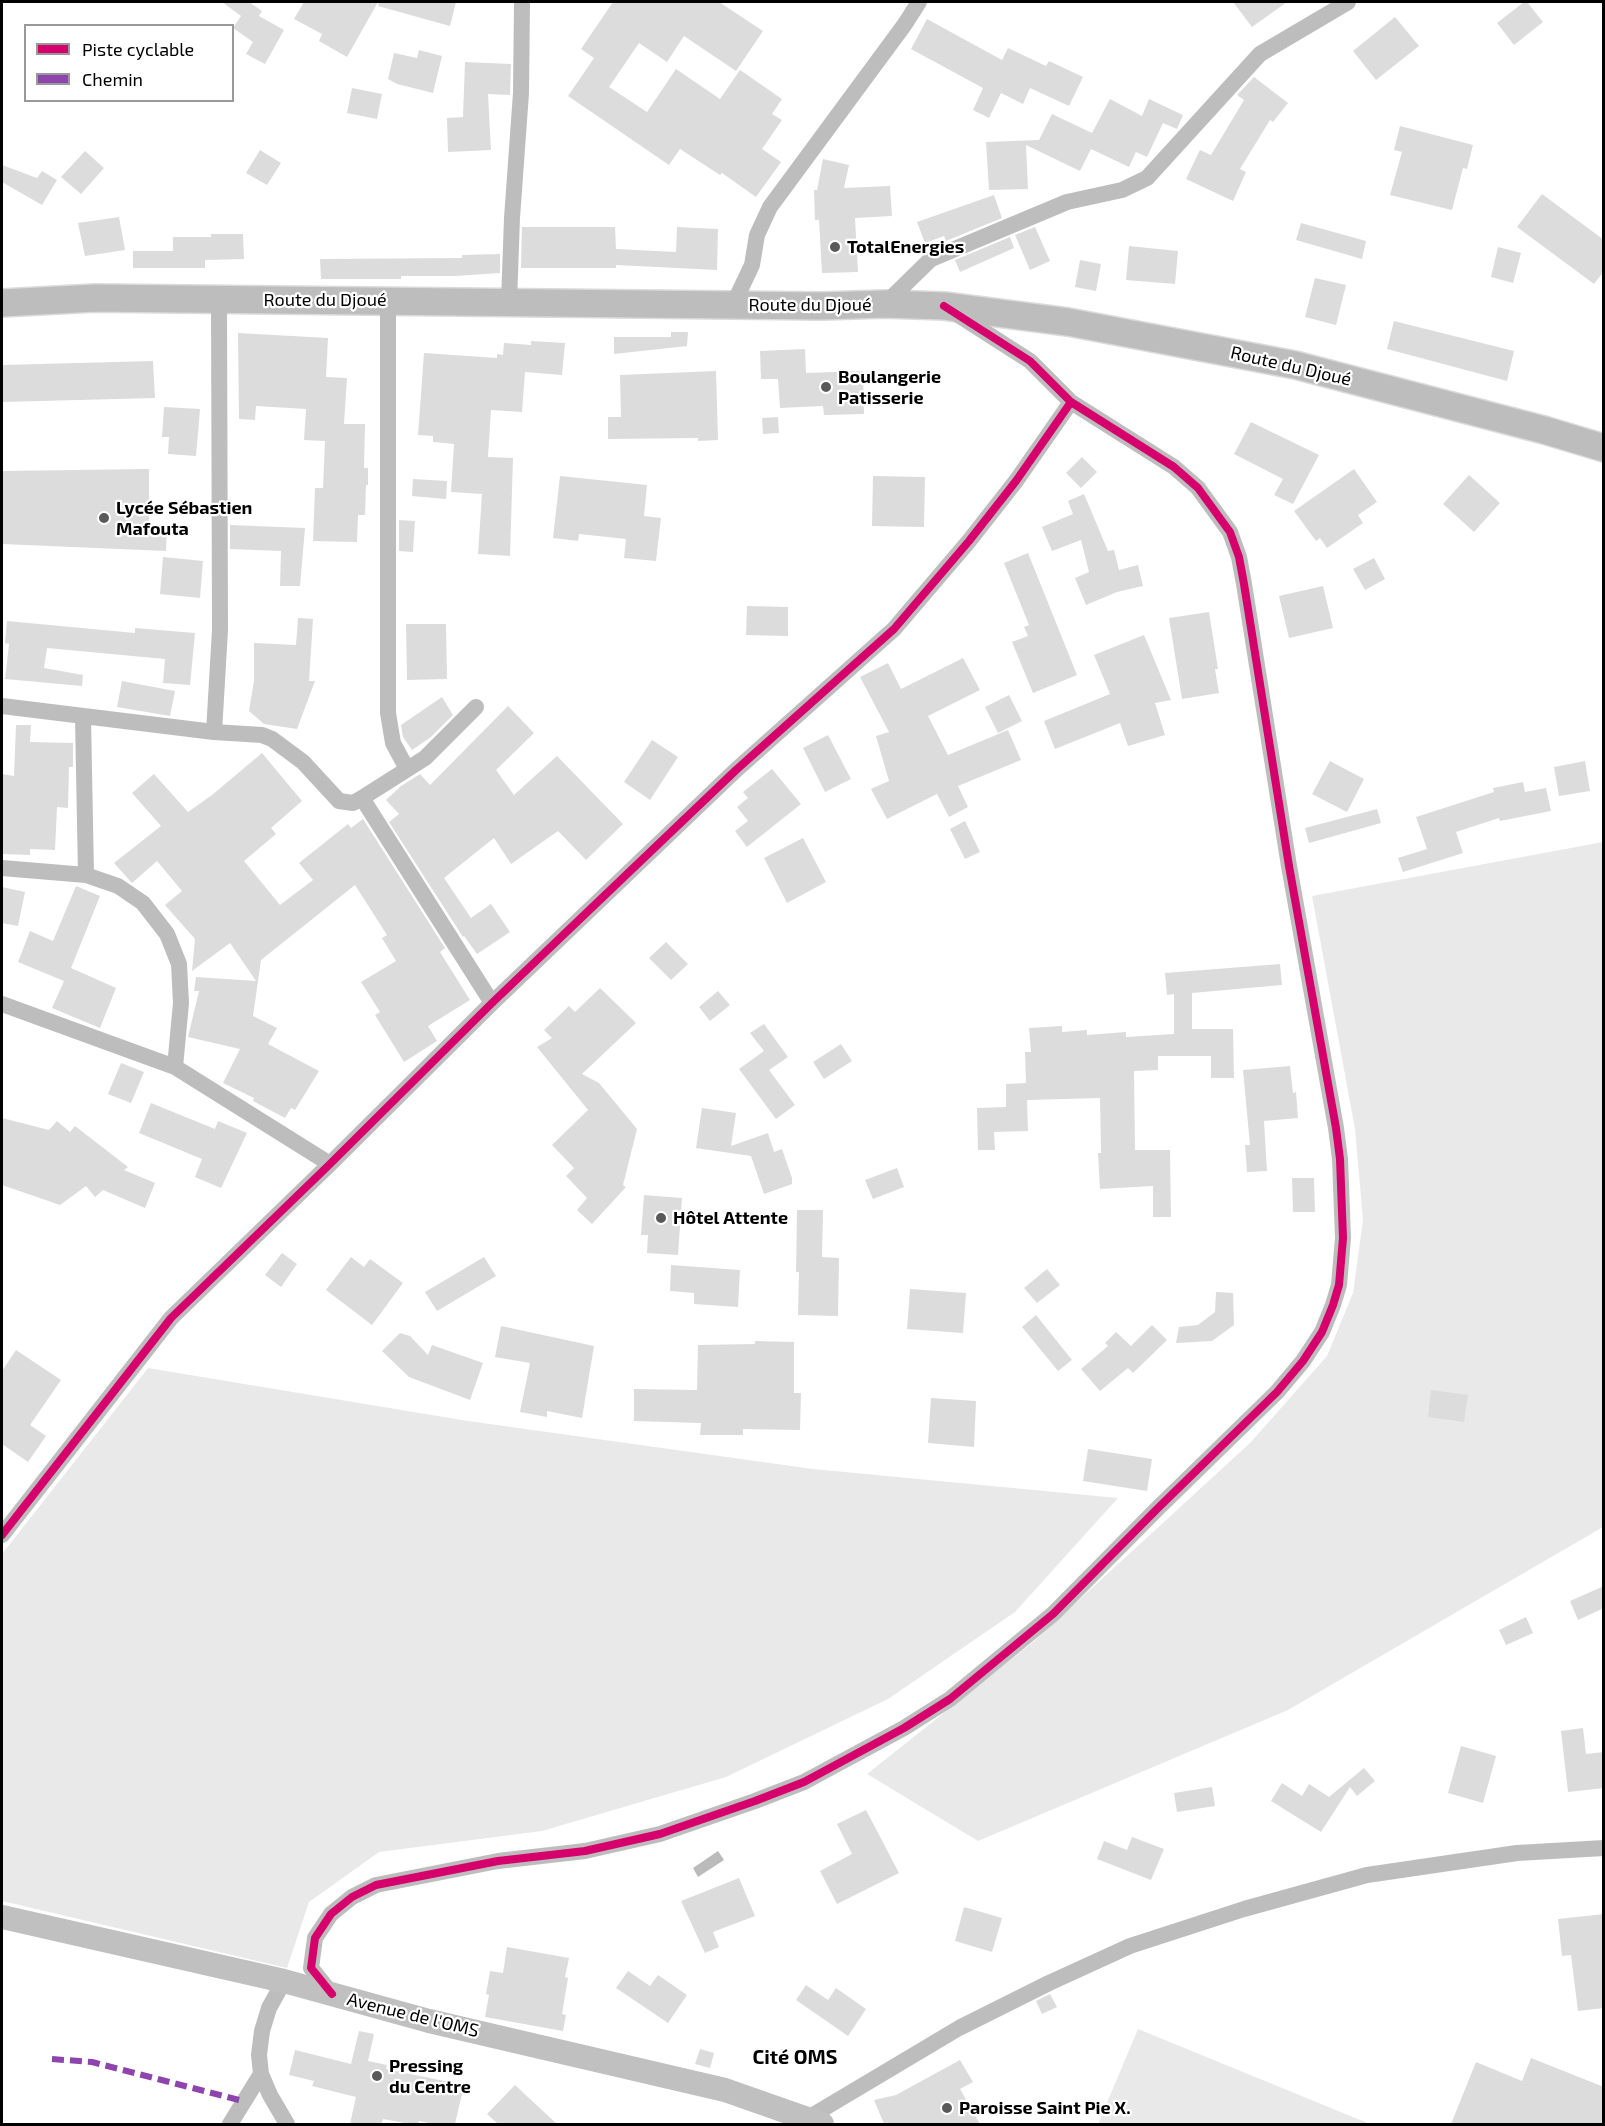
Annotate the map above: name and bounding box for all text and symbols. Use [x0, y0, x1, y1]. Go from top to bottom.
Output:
legend [24, 24, 234, 102]
text: Piste cyclable [82, 38, 194, 60]
text: Chemin [82, 68, 143, 90]
place label: TotalEnergies [847, 236, 964, 258]
marker: TotalEnergies [828, 240, 842, 254]
street label: Route du Djoué [263, 289, 387, 311]
street label: Route du Djoué [748, 294, 872, 316]
street label: Route du Djoué [1229, 342, 1353, 390]
place label: Boulangerie Patisserie [838, 366, 941, 409]
marker: Boulangerie Patisserie [819, 380, 833, 394]
place label: Lycée Sébastien Mafouta [116, 497, 252, 540]
marker: Lycée Sébastien Mafouta [97, 511, 111, 525]
place label: Hôtel Attente [673, 1207, 788, 1229]
marker: Hôtel Attente [654, 1211, 668, 1225]
street label: Avenue de l'OMS [345, 1988, 481, 2042]
district label: Cité OMS [753, 2045, 837, 2069]
place label: Pressing du Centre [389, 2055, 471, 2098]
marker: Pressing du Centre [370, 2069, 384, 2083]
place label: Paroisse Saint Pie X. [959, 2097, 1131, 2119]
marker: Paroisse Saint Pie X. [940, 2101, 954, 2115]

